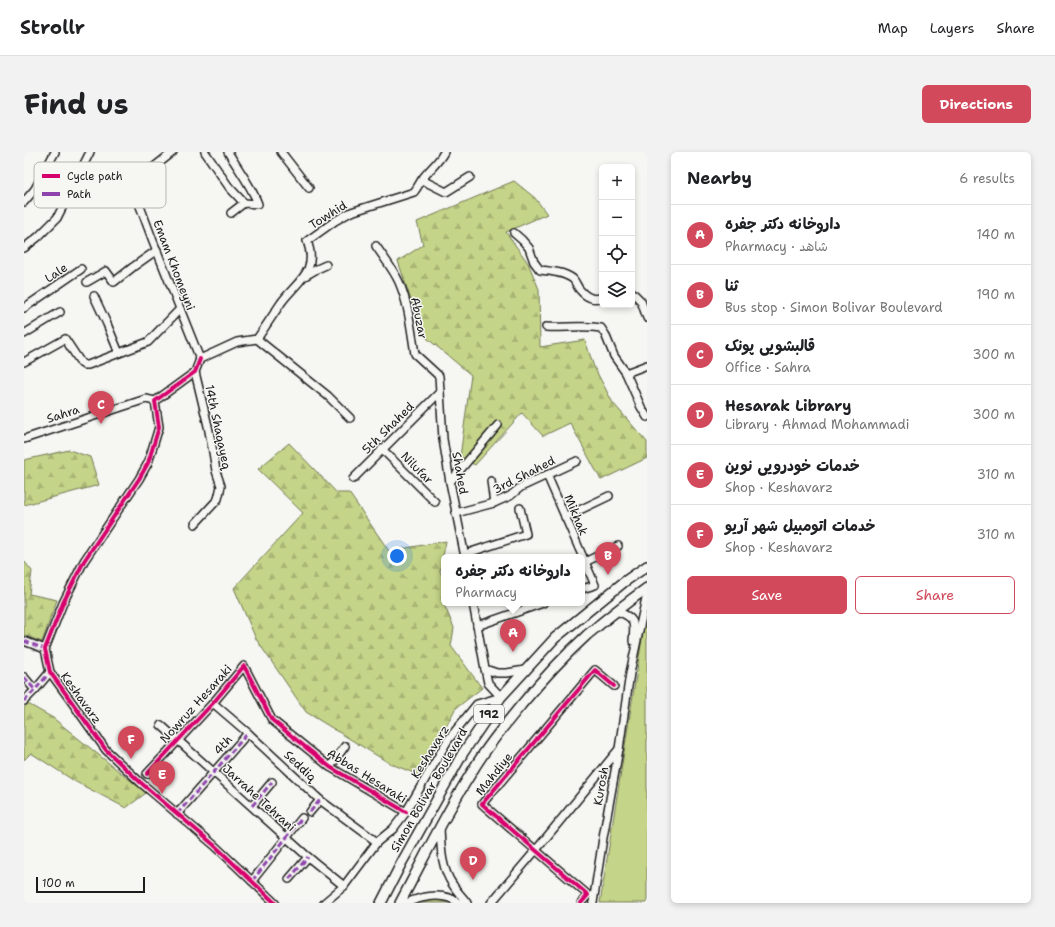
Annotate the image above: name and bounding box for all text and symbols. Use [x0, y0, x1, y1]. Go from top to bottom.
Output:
text: Strollr [20, 15, 85, 40]
text: Map [878, 19, 908, 37]
text: Layers [930, 19, 974, 37]
text: Share [996, 19, 1035, 37]
text: Find us [24, 85, 129, 123]
button: Directions [922, 85, 1031, 123]
legend [34, 162, 166, 208]
map controls [599, 164, 635, 308]
button: + [599, 164, 635, 200]
text: Nearby [687, 167, 752, 189]
text: Cycle path [67, 169, 123, 184]
text: 6 results [959, 170, 1015, 187]
text: Path [67, 187, 91, 202]
street label: Towhid [306, 197, 350, 233]
button: − [599, 200, 635, 236]
text: داروخانه دکتر جفره [725, 214, 841, 234]
street label: Emam Khomeyni [149, 217, 199, 313]
text: A [695, 226, 705, 243]
text: 140 m [976, 226, 1015, 243]
button: locate [599, 236, 635, 272]
text: Pharmacy · شاهد [725, 238, 828, 255]
street label: Lale [42, 259, 71, 286]
button: layers [599, 272, 635, 308]
text: ثنا [725, 276, 738, 296]
text: B [696, 286, 704, 303]
text: 190 m [976, 286, 1015, 303]
street label: Abuzar [407, 296, 431, 341]
text: Bus stop · Simon Bolivar Boulevard [725, 299, 943, 316]
text: قالبشویی پونک [725, 336, 815, 356]
text: C [696, 346, 704, 363]
text: 300 m [972, 346, 1015, 363]
text: Office · Sahra [725, 359, 810, 376]
street label: 14th Shaqayeq [201, 383, 235, 472]
pin: C [88, 391, 114, 424]
text: Hesarak Library [725, 396, 851, 416]
street label: 5th Shahed [359, 398, 418, 457]
street label: Sahra [45, 401, 82, 427]
text: D [695, 406, 705, 423]
text: 300 m [972, 406, 1015, 423]
text: Library · Ahmad Mohammadi [725, 416, 909, 433]
street label: Nilufar [397, 448, 437, 488]
street label: Shahed [448, 450, 472, 496]
street label: 3rd Shahed [490, 452, 558, 498]
text: خدمات خودرویی نوین [725, 456, 860, 476]
text: E [696, 466, 704, 483]
text: 310 m [977, 466, 1015, 483]
text: Shop · Keshavarz [725, 479, 833, 496]
street label: Mikhak [560, 492, 592, 538]
text: خدمات اتومبیل شهر آریو [725, 516, 875, 536]
text: F [696, 526, 704, 543]
text: 310 m [977, 526, 1015, 543]
text: Shop · Keshavarz [725, 539, 833, 556]
pin: B [595, 542, 621, 575]
your location [387, 546, 407, 566]
popup [441, 554, 585, 606]
text: داروخانه دکتر جفره [455, 561, 571, 581]
button: Save [687, 576, 847, 614]
button: Share [855, 576, 1015, 614]
text: Pharmacy [455, 584, 517, 601]
pin: A [500, 619, 526, 652]
street label: Nowruz Hesaraki [156, 661, 236, 747]
street label: Keshavarz [57, 669, 105, 727]
road number: 192 [474, 705, 504, 723]
street label: Keshavarz [407, 722, 453, 782]
street label: Simon Bolivar Boulevard [387, 725, 471, 855]
pin: F [118, 726, 144, 759]
street label: 4th [210, 732, 236, 758]
street label: Abbas Hesaraki [324, 745, 410, 807]
street label: Seddiq [280, 747, 320, 786]
street label: Mahdiye [472, 749, 516, 799]
pin: E [149, 761, 175, 794]
street label: Jarrahe Tehrani [219, 761, 299, 835]
street label: Kurosh [590, 765, 612, 807]
pin: D [460, 847, 486, 880]
scale bar [36, 875, 145, 894]
text: 100 m [42, 876, 75, 891]

